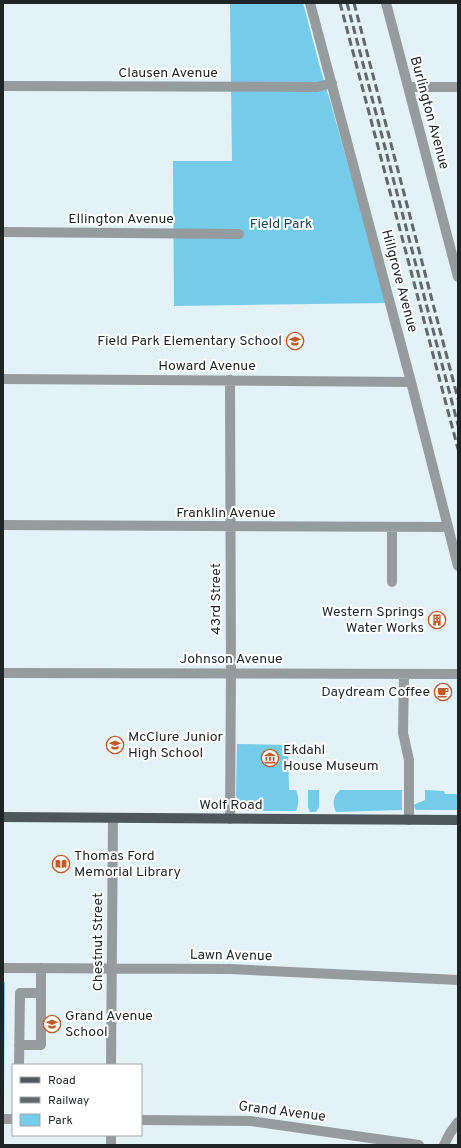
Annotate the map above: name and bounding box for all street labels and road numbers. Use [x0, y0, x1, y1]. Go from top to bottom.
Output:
street label: Burlington Avenue [406, 55, 452, 171]
street label: Clausen Avenue [118, 65, 218, 82]
street label: Ellington Avenue [68, 211, 174, 228]
street label: Hillgrove Avenue [377, 228, 421, 334]
street label: Howard Avenue [158, 358, 256, 375]
street label: Franklin Avenue [176, 505, 276, 522]
street label: 43rd Street [208, 563, 225, 635]
street label: Johnson Avenue [180, 651, 282, 668]
street label: Wolf Road [199, 797, 263, 814]
street label: Chestnut Street [90, 893, 107, 991]
street label: Lawn Avenue [190, 947, 272, 965]
street label: Grand Avenue [237, 1098, 327, 1126]

